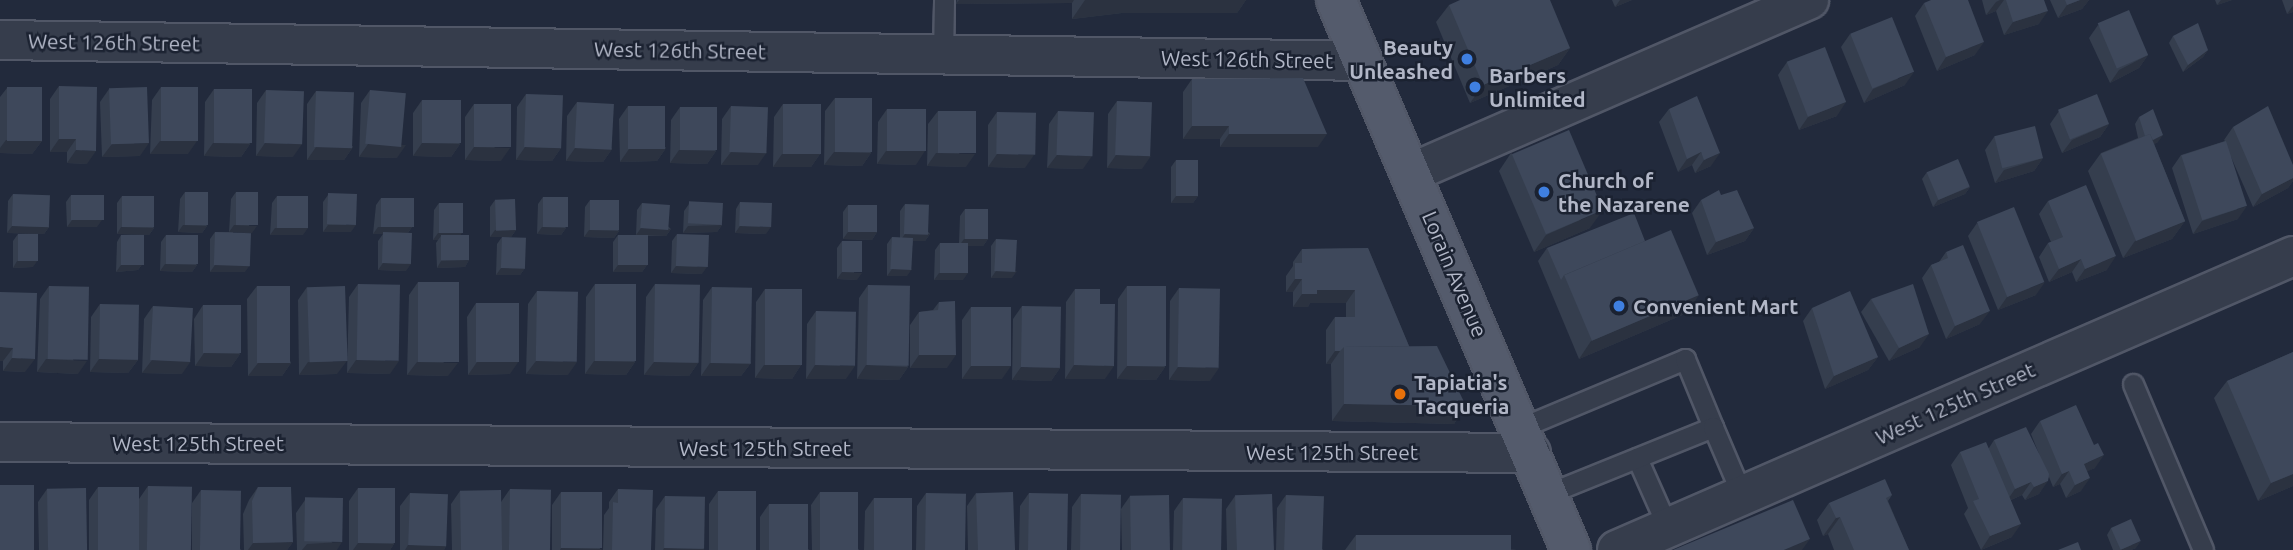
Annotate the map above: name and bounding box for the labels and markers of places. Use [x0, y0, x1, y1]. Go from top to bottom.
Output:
place label: Beauty Unleashed [1349, 34, 1453, 84]
marker: Beauty Unleashed [1459, 51, 1475, 67]
place label: Barbers Unlimited [1489, 62, 1586, 112]
marker: Barbers Unlimited [1467, 79, 1483, 95]
place label: Church of the Nazarene [1558, 167, 1690, 217]
marker: Church of the Nazarene [1536, 184, 1552, 200]
place label: Convenient Mart [1633, 293, 1798, 319]
marker: Convenient Mart [1611, 298, 1627, 314]
place label: Tapiatia's Tacqueria [1414, 369, 1509, 419]
marker: Tapiatia's Tacqueria [1392, 386, 1408, 402]

